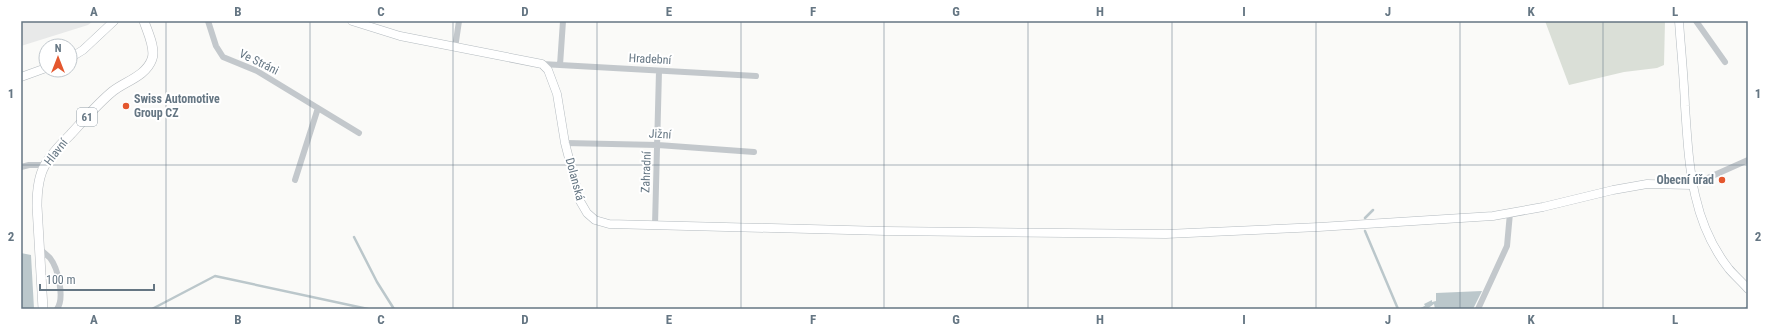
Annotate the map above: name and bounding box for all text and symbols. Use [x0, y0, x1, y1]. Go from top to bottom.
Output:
text: A [90, 4, 98, 19]
text: B [234, 4, 242, 19]
text: C [377, 4, 385, 19]
text: D [521, 4, 529, 19]
text: E [666, 4, 673, 19]
text: F [810, 4, 816, 19]
text: G [952, 4, 960, 19]
text: H [1096, 4, 1104, 19]
text: I [1242, 4, 1246, 19]
text: J [1385, 4, 1391, 19]
text: K [1527, 4, 1535, 19]
text: L [1672, 4, 1678, 19]
north arrow [38, 38, 78, 78]
text: N [55, 42, 62, 55]
street label: Ve Stráni [237, 46, 281, 78]
street label: Hradební [628, 51, 673, 67]
text: 1 [8, 86, 14, 101]
text: 1 [1755, 86, 1761, 101]
place label: Swiss Automotive Group CZ [134, 92, 220, 120]
marker: Swiss Automotive Group CZ [121, 101, 131, 111]
road number: 61 [77, 108, 97, 126]
street label: Jižní [648, 126, 673, 142]
street label: Hlavní [41, 135, 71, 168]
street label: Zahradní [638, 150, 654, 193]
street label: Dolanská [563, 156, 587, 202]
place label: Obecní úřad [1656, 173, 1714, 187]
marker: Obecní úřad [1717, 175, 1727, 185]
text: 2 [8, 229, 15, 244]
text: 2 [1755, 229, 1762, 244]
scale bar [40, 266, 154, 292]
text: 100 m [46, 273, 76, 287]
text: A [90, 312, 98, 327]
text: B [234, 312, 242, 327]
text: C [377, 312, 385, 327]
text: D [521, 312, 529, 327]
text: E [666, 312, 673, 327]
text: F [810, 312, 816, 327]
text: G [952, 312, 960, 327]
text: H [1096, 312, 1104, 327]
text: I [1242, 312, 1246, 327]
text: J [1385, 312, 1391, 327]
text: K [1527, 312, 1535, 327]
text: L [1672, 312, 1678, 327]

